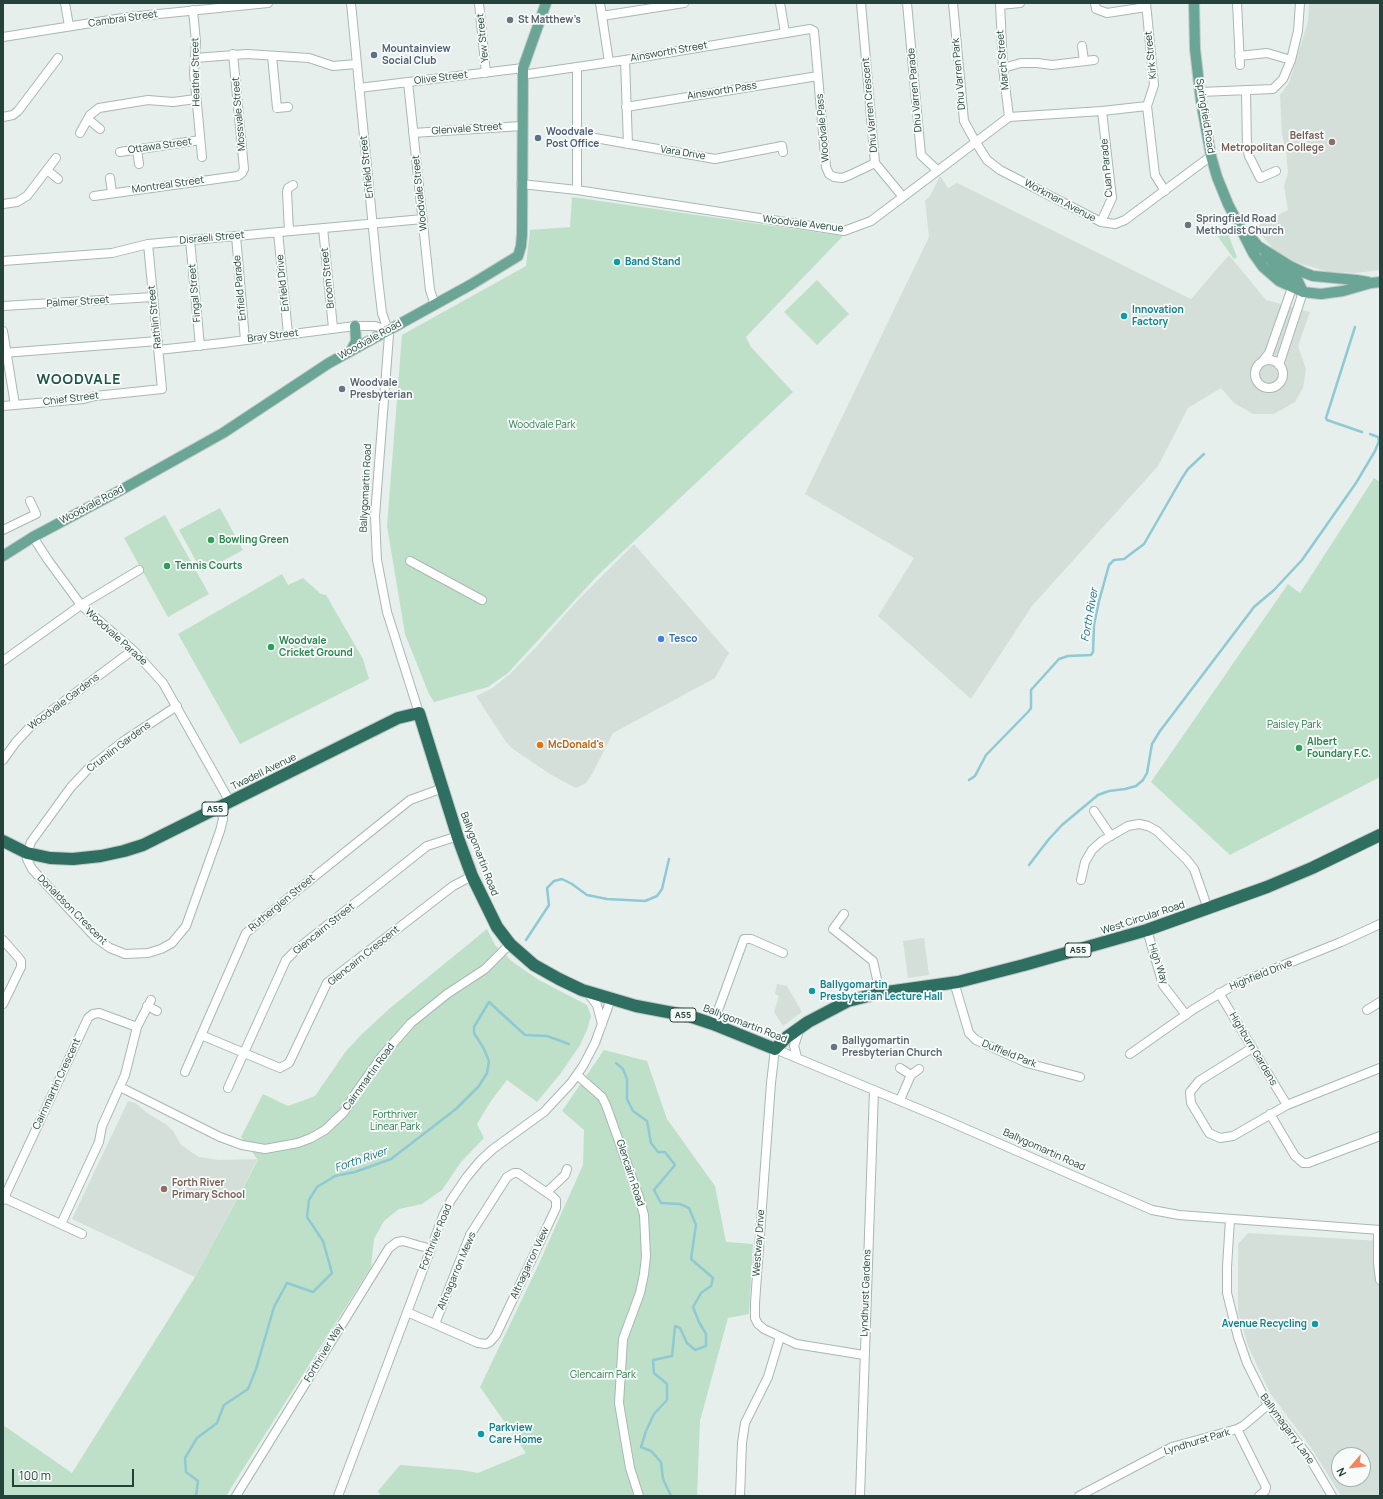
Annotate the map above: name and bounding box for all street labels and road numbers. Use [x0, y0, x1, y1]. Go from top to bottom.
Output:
street label: Cambrai Street [88, 8, 158, 30]
street label: Yew Street [474, 13, 492, 63]
street label: March Street [994, 29, 1012, 91]
street label: Kirk Street [1143, 30, 1159, 80]
street label: Heather Street [189, 37, 203, 107]
street label: Dhu Varren Park [950, 37, 968, 111]
street label: Ainsworth Street [630, 39, 708, 65]
street label: Dhu Varren Parade [905, 47, 925, 133]
street label: Dhu Varren Crescent [860, 57, 880, 153]
street label: Olive Street [413, 69, 469, 87]
street label: Mossvale Street [230, 76, 248, 152]
street label: Springfield Road [1193, 78, 1217, 154]
street label: Ainsworth Pass [686, 80, 758, 102]
street label: Woodvale Pass [814, 93, 832, 163]
street label: Glenvale Street [431, 121, 503, 137]
street label: Enfield Street [358, 135, 376, 199]
street label: Ottawa Street [127, 136, 193, 156]
street label: Cuan Parade [1098, 138, 1116, 198]
street label: Vara Drive [660, 144, 706, 162]
street label: Woodvale Street [410, 154, 430, 232]
street label: Montreal Street [131, 174, 205, 196]
street label: Workman Avenue [1022, 177, 1098, 225]
street label: Woodvale Avenue [762, 213, 844, 235]
street label: Disraeli Street [179, 229, 245, 247]
street label: Broom Street [319, 247, 337, 309]
street label: Enfield Drive [274, 254, 292, 312]
street label: Enfield Parade [231, 255, 249, 321]
street label: Fingal Street [186, 263, 204, 323]
street label: Rathlin Street [146, 285, 164, 349]
street label: Palmer Street [46, 294, 110, 310]
street label: Woodvale Road [336, 318, 404, 362]
street label: Bray Street [247, 327, 299, 345]
street label: Chief Street [42, 390, 100, 408]
street label: Ballygomartin Road [358, 443, 374, 533]
street label: Woodvale Road [58, 483, 126, 527]
street label: Woodvale Parade [83, 606, 149, 668]
street label: Woodvale Gardens [26, 671, 102, 733]
street label: Crumlin Gardens [85, 719, 153, 775]
street label: Twadell Avenue [229, 751, 299, 793]
road number: A55 [202, 802, 228, 816]
street label: Ballygomartin Road [457, 810, 501, 898]
street label: Donaldson Crescent [34, 872, 110, 948]
street label: Rutherglen Street [246, 872, 318, 934]
street label: West Circular Road [1100, 899, 1186, 937]
street label: Glencairn Street [291, 901, 357, 957]
street label: Glencairn Crescent [326, 923, 402, 989]
street label: High Way [1146, 942, 1170, 986]
road number: A55 [1065, 943, 1091, 957]
street label: Highfield Drive [1228, 957, 1294, 993]
street label: Ballygomartin Road [701, 1002, 789, 1046]
road number: A55 [670, 1008, 696, 1022]
street label: Highburn Gardens [1226, 1010, 1280, 1088]
street label: Cairnmartin Crescent [31, 1036, 83, 1132]
street label: Duffield Park [980, 1038, 1038, 1070]
street label: Cairnmartin Road [341, 1041, 397, 1113]
street label: Ballygomartin Road [1001, 1126, 1087, 1174]
street label: Glencairn Road [614, 1138, 646, 1208]
street label: Forthriver Road [417, 1202, 455, 1272]
street label: Westway Drive [751, 1209, 767, 1277]
street label: Altnagarron View [508, 1225, 552, 1301]
street label: Altnagarron Mews [435, 1230, 479, 1312]
street label: Lyndhurst Gardens [858, 1249, 874, 1337]
street label: Forthriver Way [302, 1322, 346, 1384]
street label: Ballymagarry Lane [1257, 1392, 1317, 1466]
street label: Lyndhurst Park [1163, 1426, 1231, 1458]

